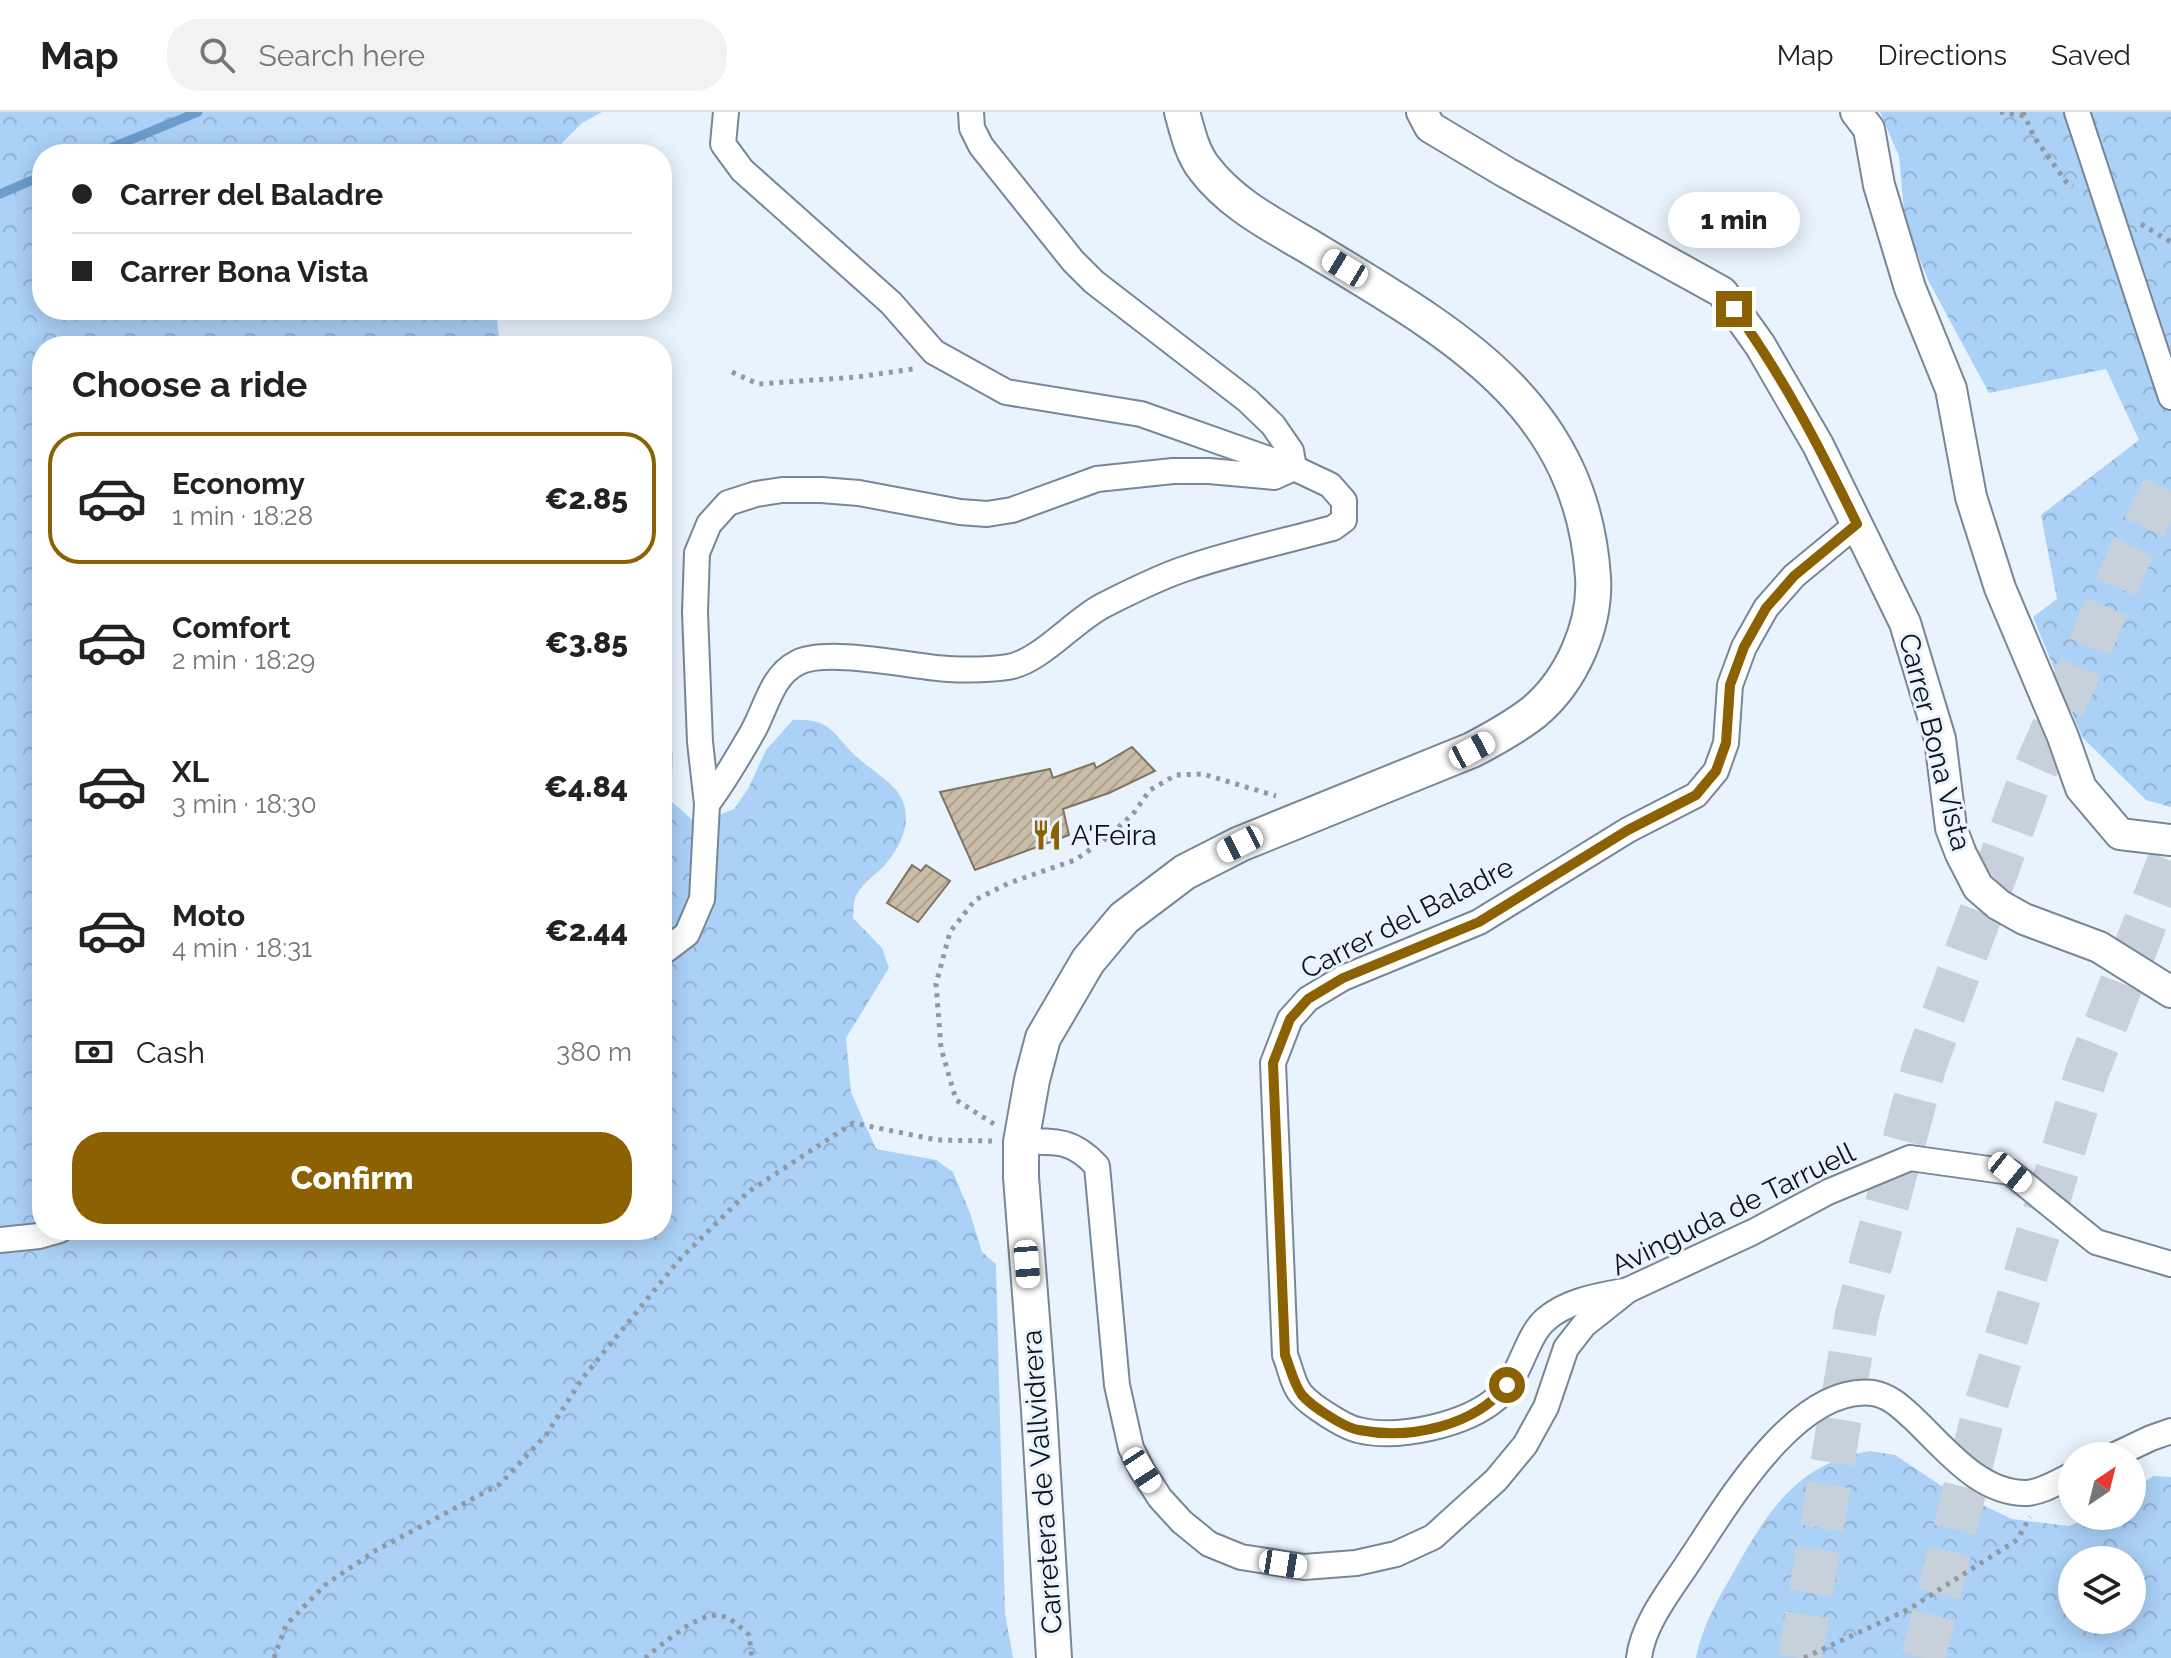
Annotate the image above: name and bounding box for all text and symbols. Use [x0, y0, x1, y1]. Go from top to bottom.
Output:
search box [167, 19, 727, 91]
text: Map [40, 33, 119, 78]
icon: search [195, 33, 239, 77]
text: Search here [259, 38, 425, 73]
text: Map [1777, 39, 1834, 72]
text: Directions [1878, 39, 2007, 72]
text: Saved [2051, 39, 2131, 72]
text: Carrer del Baladre [120, 177, 383, 212]
callout: 1 min [1668, 193, 1800, 249]
text: 1 min [1701, 205, 1767, 235]
car [1318, 245, 1372, 291]
text: Carrer Bona Vista [120, 254, 368, 289]
route end [1716, 291, 1752, 327]
text: Choose a ride [72, 363, 307, 405]
icon: car [76, 462, 148, 534]
text: Economy [172, 466, 305, 501]
text: €2.85 [544, 481, 628, 516]
text: 1 min · 18:28 [172, 501, 313, 531]
icon: car [76, 606, 148, 678]
text: Comfort [172, 610, 291, 645]
text: €3.85 [545, 625, 628, 660]
street label: Carrer Bona Vista [1892, 630, 1978, 854]
text: 2 min · 18:29 [172, 645, 315, 675]
car [1445, 728, 1499, 772]
icon: car [76, 750, 148, 822]
text: XL [172, 754, 209, 789]
text: €4.84 [544, 769, 628, 804]
text: 3 min · 18:30 [172, 789, 317, 819]
restaurant icon: A'Feira [1030, 818, 1064, 852]
place label: A'Feira [1071, 819, 1157, 852]
car [1213, 822, 1267, 866]
street label: Carrer del Baladre [1295, 850, 1519, 986]
icon: car [76, 894, 148, 966]
text: Moto [172, 898, 245, 933]
text: €2.44 [545, 913, 628, 948]
text: 4 min · 18:31 [172, 933, 312, 963]
icon: cash [72, 1030, 116, 1074]
text: Cash [136, 1035, 205, 1070]
text: 380 m [556, 1037, 632, 1067]
button: Confirm [72, 1132, 632, 1224]
street label: Avinguda de Tarruell [1606, 1136, 1860, 1282]
car [1984, 1148, 2036, 1196]
car [1013, 1239, 1041, 1289]
street label: Carretera de Vallvidrera [1015, 1329, 1069, 1635]
route start [1489, 1367, 1525, 1403]
north arrow [2058, 1442, 2146, 1530]
map controls [2058, 1442, 2146, 1634]
car [1119, 1443, 1165, 1497]
button: layers [2058, 1546, 2146, 1634]
car [1257, 1548, 1309, 1580]

